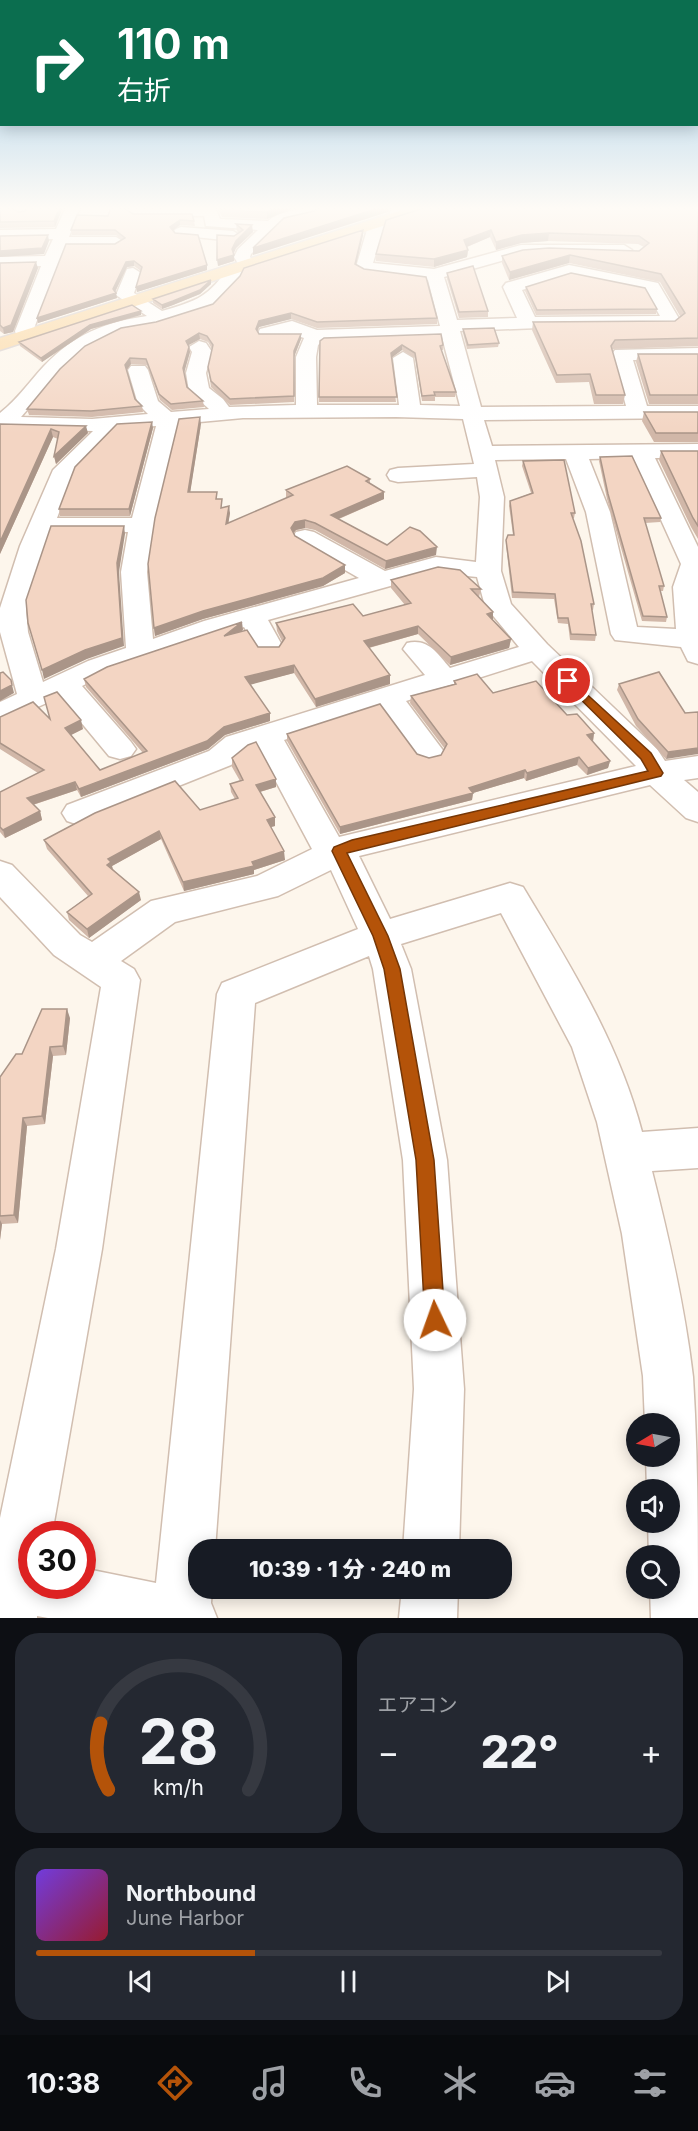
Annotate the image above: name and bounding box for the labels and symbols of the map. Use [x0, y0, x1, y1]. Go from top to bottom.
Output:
pin [542, 655, 593, 706]
position arrow [403, 1288, 467, 1352]
north arrow [626, 1413, 680, 1467]
speed limit sign: 30 [18, 1521, 96, 1599]

